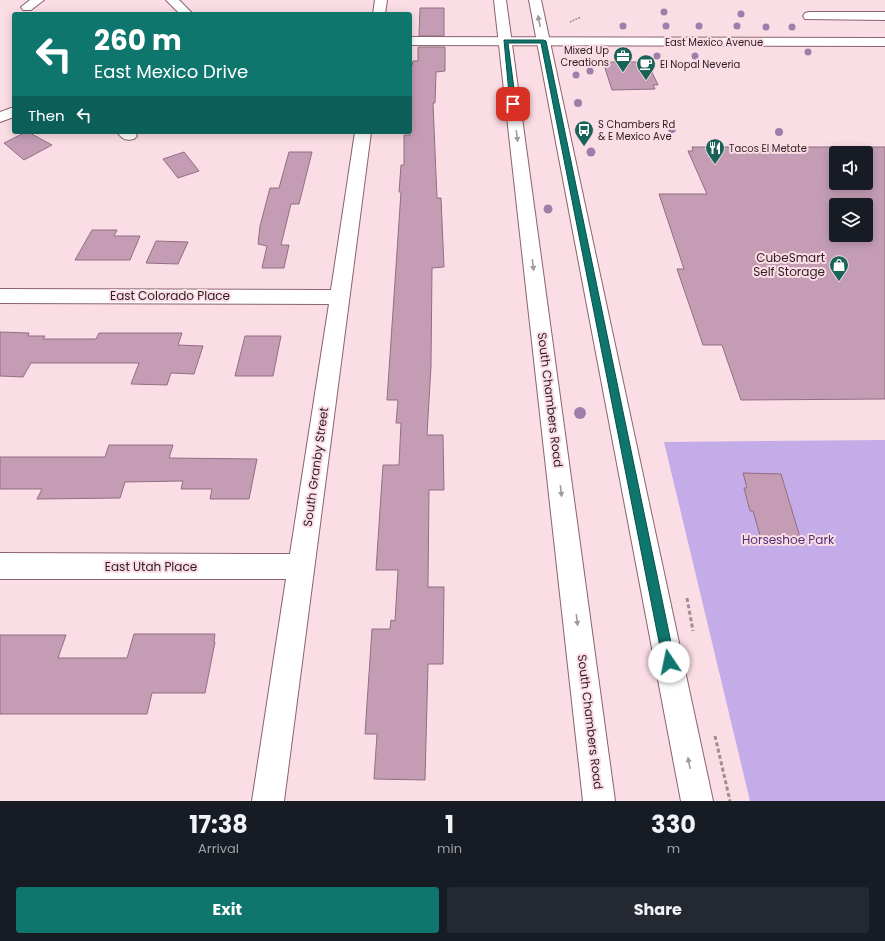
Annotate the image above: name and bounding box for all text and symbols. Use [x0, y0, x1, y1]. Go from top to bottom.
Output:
one-way arrow [536, 15, 542, 27]
text: 260 m [94, 21, 182, 60]
icon: left [28, 28, 80, 80]
street label: East Mexico Avenue [665, 35, 763, 50]
place label: Mixed Up Creations [560, 43, 609, 70]
office icon: Mixed Up Creations [612, 45, 634, 73]
cafe icon: El Nopal Neveria [635, 53, 657, 81]
place label: El Nopal Neveria [660, 57, 740, 72]
text: East Mexico Drive [94, 59, 248, 84]
pin [496, 87, 530, 121]
icon: arrive [502, 93, 524, 115]
icon: left [73, 104, 95, 126]
text: Then [28, 105, 65, 126]
place label: S Chambers Rd & E Mexico Ave [598, 117, 675, 144]
bus stop icon: S Chambers Rd & E Mexico Ave [573, 119, 595, 147]
one-way arrow [514, 130, 520, 142]
restaurant icon: Tacos El Metate [704, 137, 726, 165]
place label: Tacos El Metate [729, 141, 807, 156]
map controls [829, 146, 873, 242]
button: sound [829, 146, 873, 190]
button: layers [829, 198, 873, 242]
place label: CubeSmart Self Storage [753, 249, 825, 280]
shop icon: CubeSmart Self Storage [828, 254, 850, 282]
one-way arrow [530, 259, 536, 271]
street label: East Colorado Place [110, 287, 230, 304]
street label: South Chambers Road [534, 332, 567, 468]
street label: South Granby Street [299, 406, 332, 528]
one-way arrow [558, 485, 564, 497]
park label: Horseshoe Park [742, 531, 835, 548]
street label: East Utah Place [105, 558, 197, 575]
one-way arrow [574, 614, 580, 626]
position arrow [648, 641, 690, 683]
street label: South Chambers Road [574, 654, 607, 790]
one-way arrow [686, 757, 692, 769]
text: 17:38 [189, 808, 248, 841]
text: 1 [445, 808, 454, 841]
text: 330 [651, 808, 696, 841]
text: Arrival [198, 839, 239, 858]
text: min [437, 839, 462, 858]
text: m [667, 839, 680, 858]
button: Exit [16, 887, 439, 933]
button: Share [447, 887, 869, 933]

